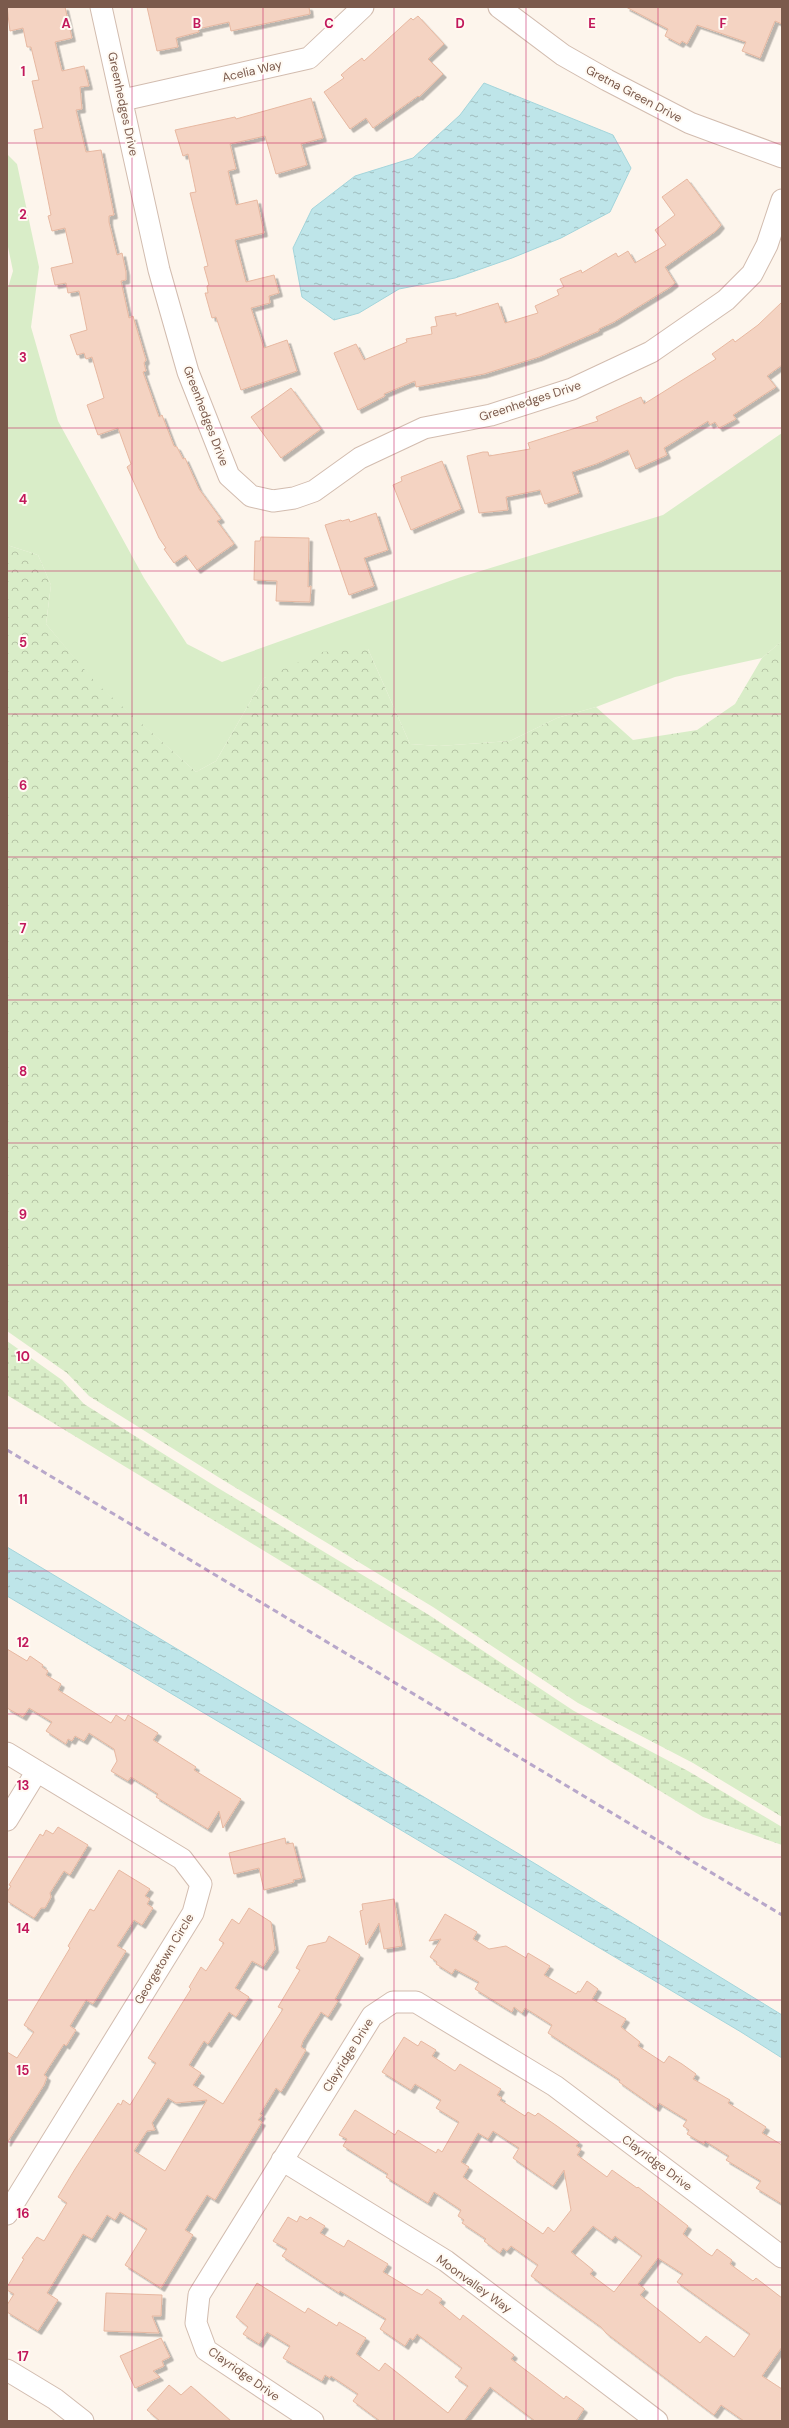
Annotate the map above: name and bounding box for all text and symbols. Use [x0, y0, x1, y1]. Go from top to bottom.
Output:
text: A [61, 15, 71, 32]
text: B [193, 15, 201, 32]
text: C [324, 15, 334, 32]
text: D [455, 15, 465, 32]
text: E [588, 15, 596, 32]
text: F [719, 15, 727, 32]
street label: Greenhedges Drive [104, 51, 142, 158]
street label: Acelia Way [221, 56, 284, 86]
street label: Gretna Green Drive [583, 62, 685, 126]
text: 1 [21, 63, 25, 80]
text: 2 [19, 206, 27, 223]
text: 3 [19, 349, 27, 366]
street label: Greenhedges Drive [180, 364, 233, 469]
street label: Greenhedges Drive [477, 377, 583, 425]
text: 4 [19, 491, 27, 508]
text: 5 [19, 634, 27, 651]
text: 6 [19, 777, 27, 794]
text: 7 [20, 920, 27, 937]
text: 8 [19, 1063, 27, 1080]
text: 9 [19, 1206, 27, 1223]
text: 10 [16, 1348, 30, 1365]
text: 11 [18, 1491, 28, 1508]
text: 12 [17, 1634, 29, 1651]
text: 13 [17, 1777, 29, 1794]
street label: Georgetown Circle [131, 1911, 198, 2007]
text: 14 [16, 1920, 30, 1937]
street label: Clayridge Drive [319, 2015, 377, 2095]
text: 15 [17, 2062, 29, 2079]
street label: Clayridge Drive [619, 2131, 696, 2195]
text: 16 [17, 2205, 29, 2222]
street label: Moonvalley Way [433, 2251, 515, 2317]
street label: Clayridge Drive [205, 2343, 283, 2405]
text: 17 [17, 2348, 29, 2365]

